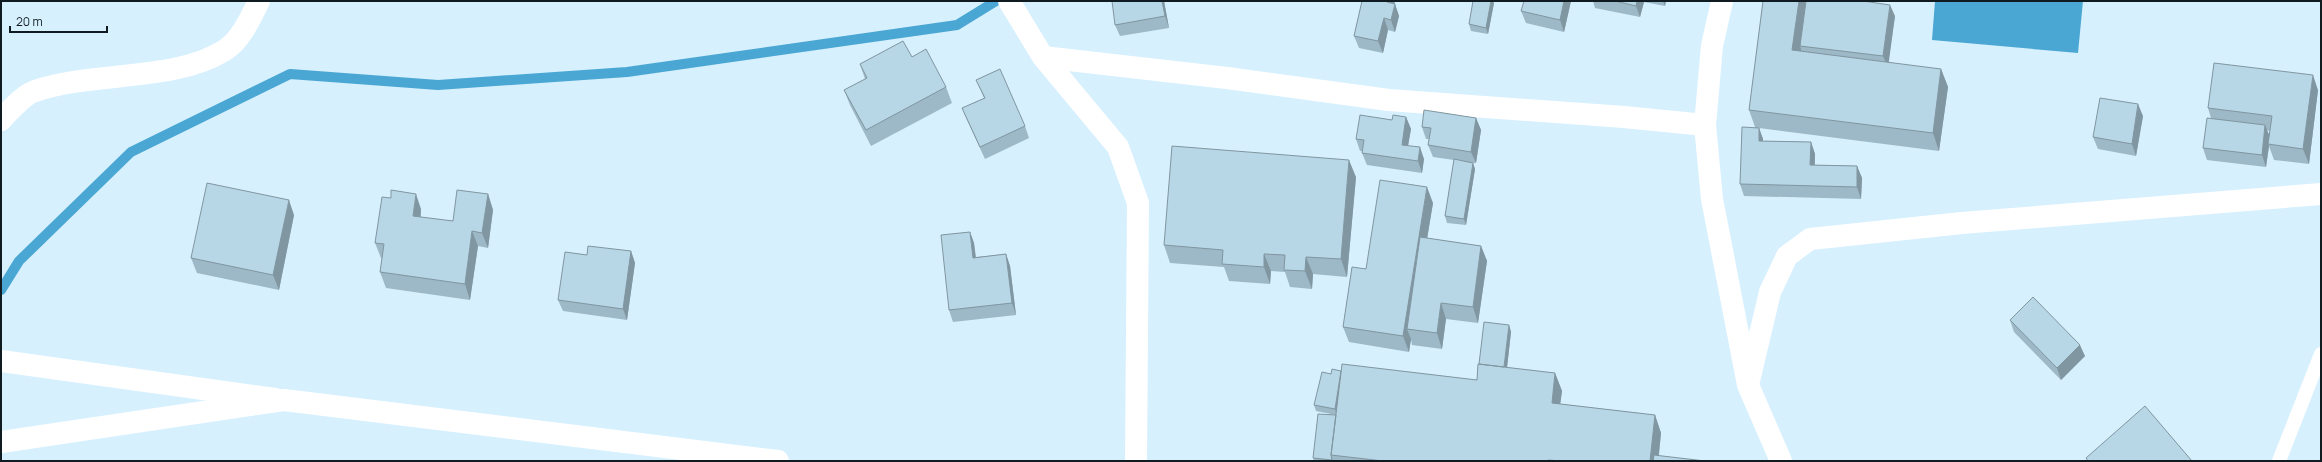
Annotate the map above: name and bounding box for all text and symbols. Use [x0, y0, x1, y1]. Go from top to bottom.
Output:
scale bar [10, 8, 107, 34]
text: 20 m [16, 13, 43, 30]

